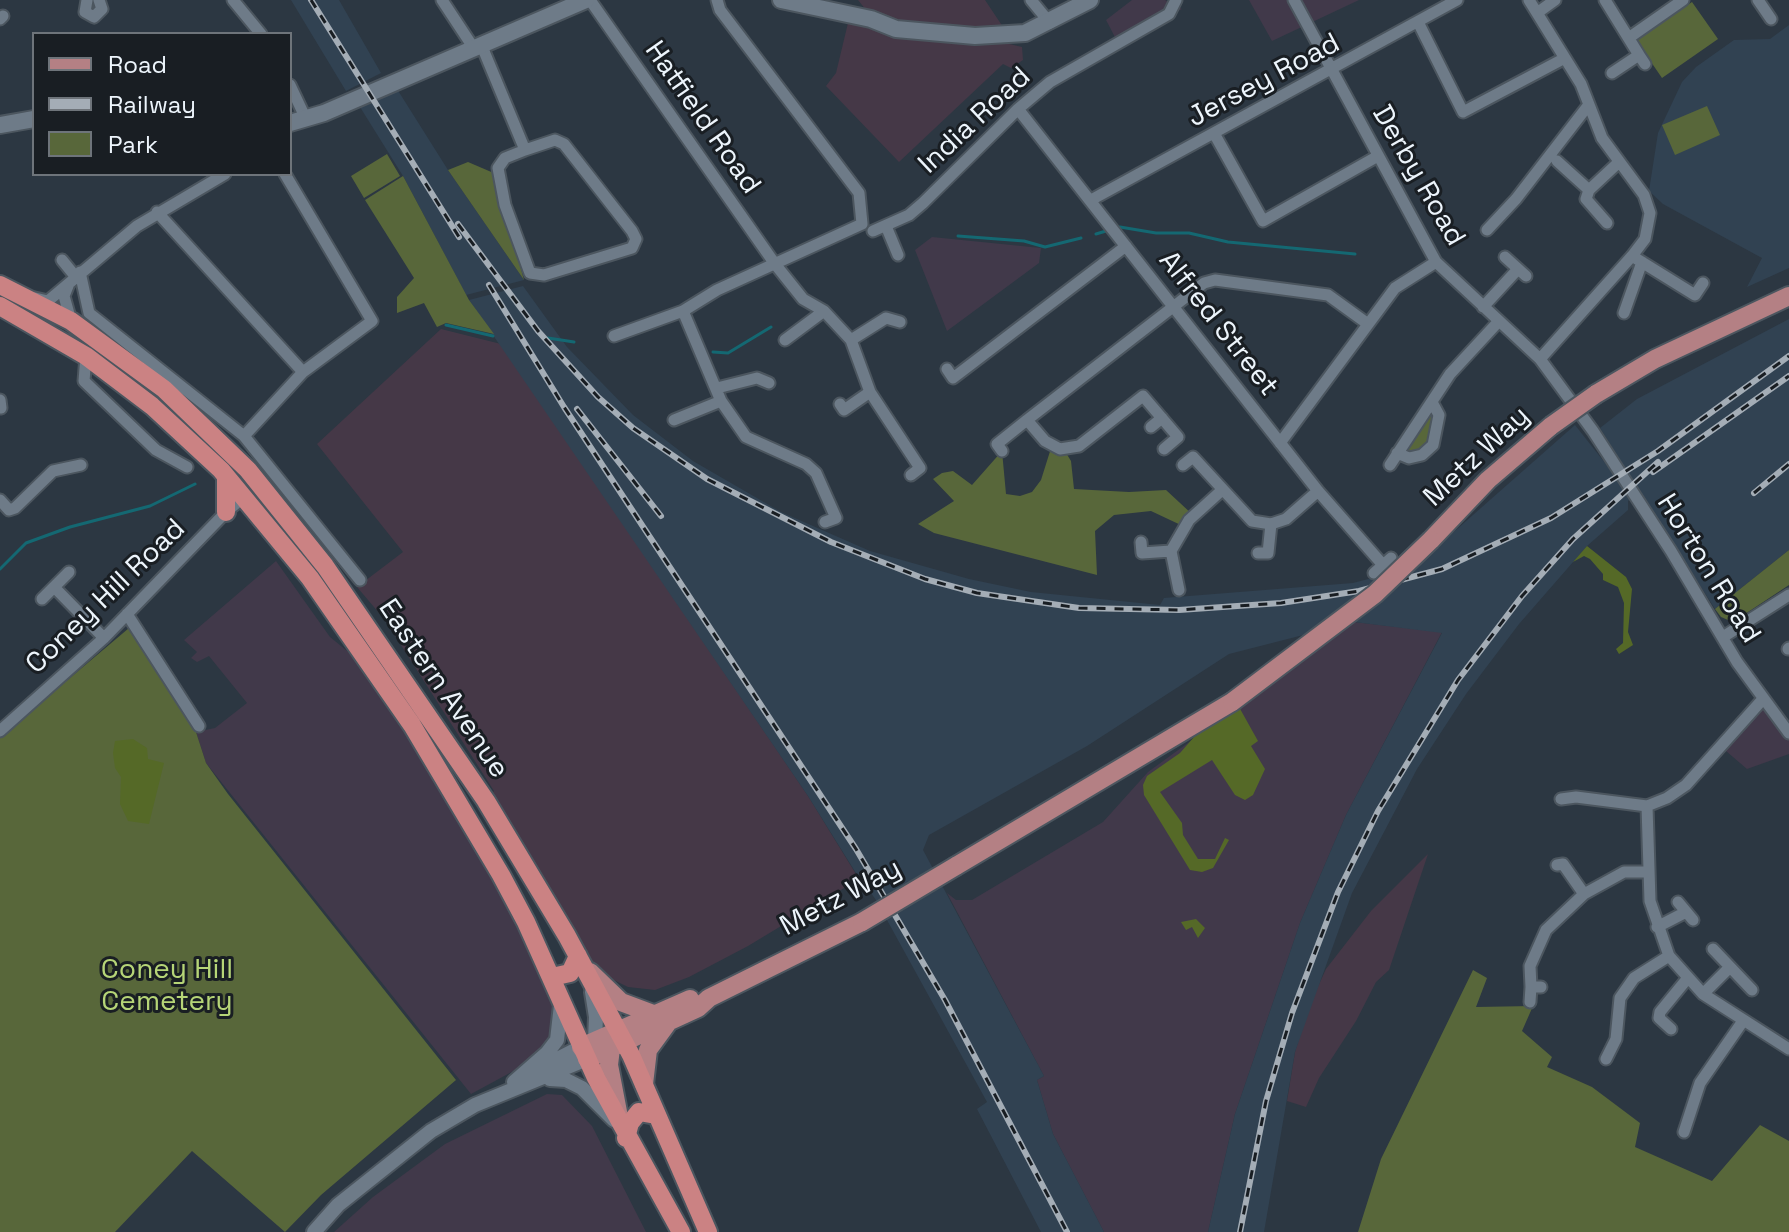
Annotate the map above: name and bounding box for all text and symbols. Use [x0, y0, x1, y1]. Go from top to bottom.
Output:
street label: Jersey Road [1182, 27, 1346, 135]
legend [32, 32, 292, 176]
street label: Hatfield Road [637, 35, 767, 201]
text: Road [108, 49, 167, 80]
street label: India Road [912, 61, 1038, 181]
text: Railway [108, 89, 196, 120]
street label: Derby Road [1364, 100, 1472, 252]
text: Park [108, 129, 158, 160]
street label: Alfred Street [1151, 245, 1285, 403]
street label: Metz Way [1417, 400, 1537, 514]
street label: Horton Road [1649, 488, 1767, 650]
street label: Coney Hill Road [19, 513, 193, 681]
street label: Eastern Avenue [371, 593, 515, 785]
street label: Metz Way [775, 852, 907, 944]
park label: Coney Hill Cemetery [101, 953, 233, 1019]

